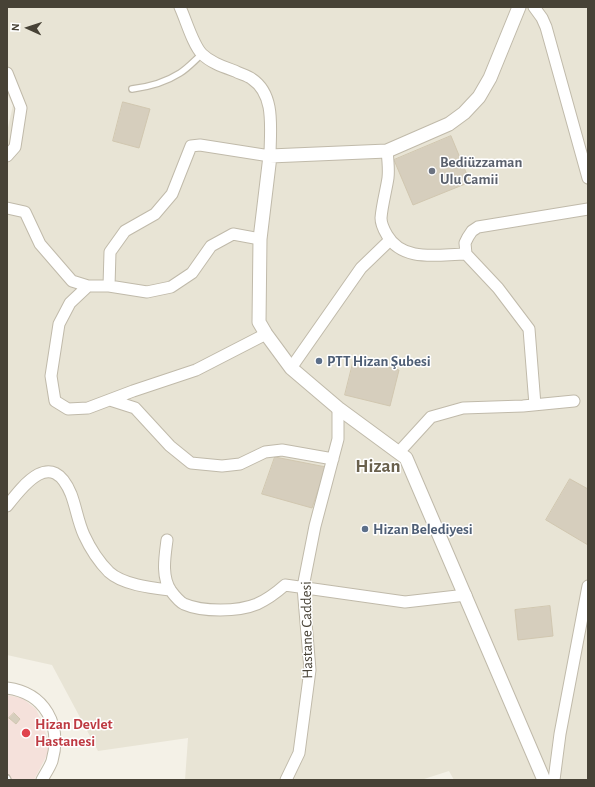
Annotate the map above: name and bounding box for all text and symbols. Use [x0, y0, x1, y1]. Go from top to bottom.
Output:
north arrow [8, 8, 48, 48]
text: N [10, 23, 21, 31]
place label: Bediüzzaman Ulu Camii [440, 153, 522, 188]
marker: Bediüzzaman Ulu Camii [427, 166, 437, 176]
place label: PTT Hizan Şubesi [327, 352, 431, 370]
marker: PTT Hizan Şubesi [314, 356, 324, 366]
district label: Hizan [355, 455, 401, 477]
place label: Hizan Belediyesi [373, 520, 473, 538]
marker: Hizan Belediyesi [360, 524, 370, 534]
street label: Hastane Caddesi [297, 581, 317, 679]
place label: Hizan Devlet Hastanesi [35, 715, 113, 750]
marker: Hizan Devlet Hastanesi [20, 727, 32, 739]

